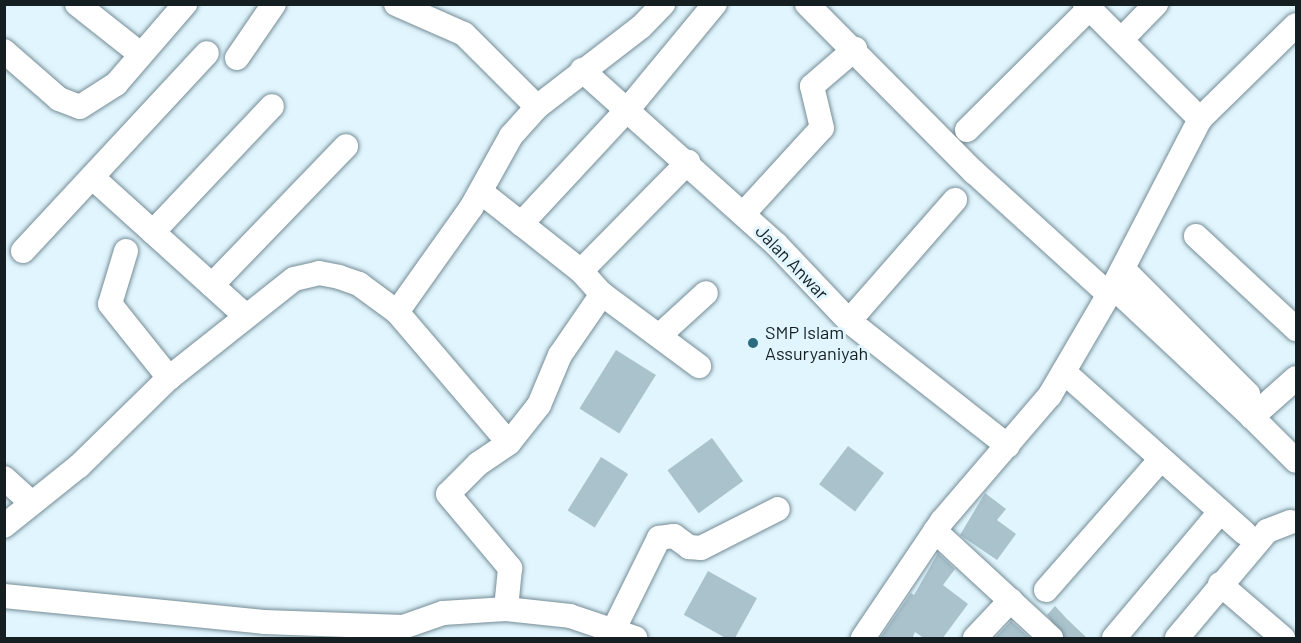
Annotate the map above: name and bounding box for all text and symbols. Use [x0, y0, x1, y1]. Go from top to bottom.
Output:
street label: Jalan Anwar [751, 220, 833, 304]
place label: SMP Islam Assuryaniyah [765, 322, 868, 364]
marker: SMP Islam Assuryaniyah [746, 336, 760, 350]

